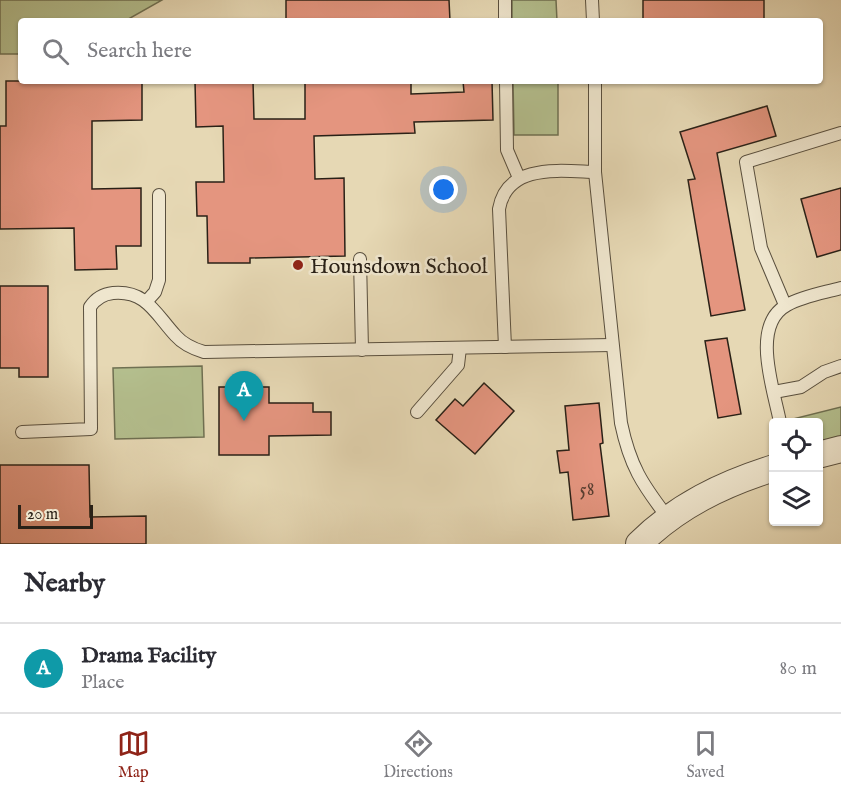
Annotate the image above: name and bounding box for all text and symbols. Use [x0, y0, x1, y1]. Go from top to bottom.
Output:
search box [18, 18, 823, 84]
icon: search [39, 35, 72, 68]
text: Search here [87, 37, 192, 65]
your location [429, 175, 458, 204]
place label: Hounsdown School [310, 253, 488, 281]
marker: Hounsdown School [291, 258, 305, 272]
pin: A [224, 372, 264, 421]
map controls [769, 418, 823, 526]
button: locate [769, 418, 823, 472]
button: layers [769, 472, 823, 526]
house number: 58 [579, 477, 595, 502]
scale bar [18, 502, 93, 530]
text: 20 m [27, 505, 58, 525]
text: Nearby [24, 567, 105, 600]
text: Drama Facility [81, 642, 216, 670]
text: A [37, 656, 50, 681]
text: 80 m [780, 656, 817, 681]
text: Place [81, 670, 124, 695]
tab: Map [117, 727, 150, 783]
tab: Directions [383, 727, 453, 783]
tab: Saved [686, 727, 724, 783]

